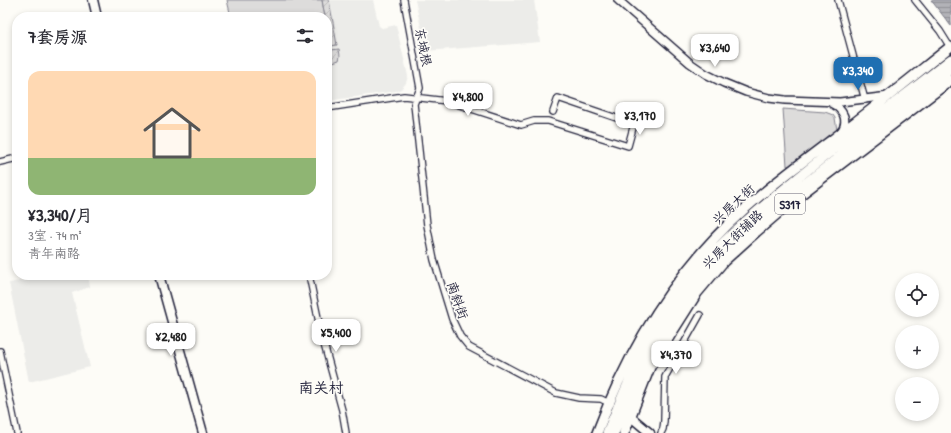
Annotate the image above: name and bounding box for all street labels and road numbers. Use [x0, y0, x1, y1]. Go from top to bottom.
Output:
street label: 东城根 [411, 26, 437, 68]
street label: 兴房大街 [708, 180, 758, 228]
road number: S317 [775, 194, 805, 214]
street label: 兴房大街辅路 [698, 205, 766, 273]
street label: 南斜街 [443, 279, 473, 321]

